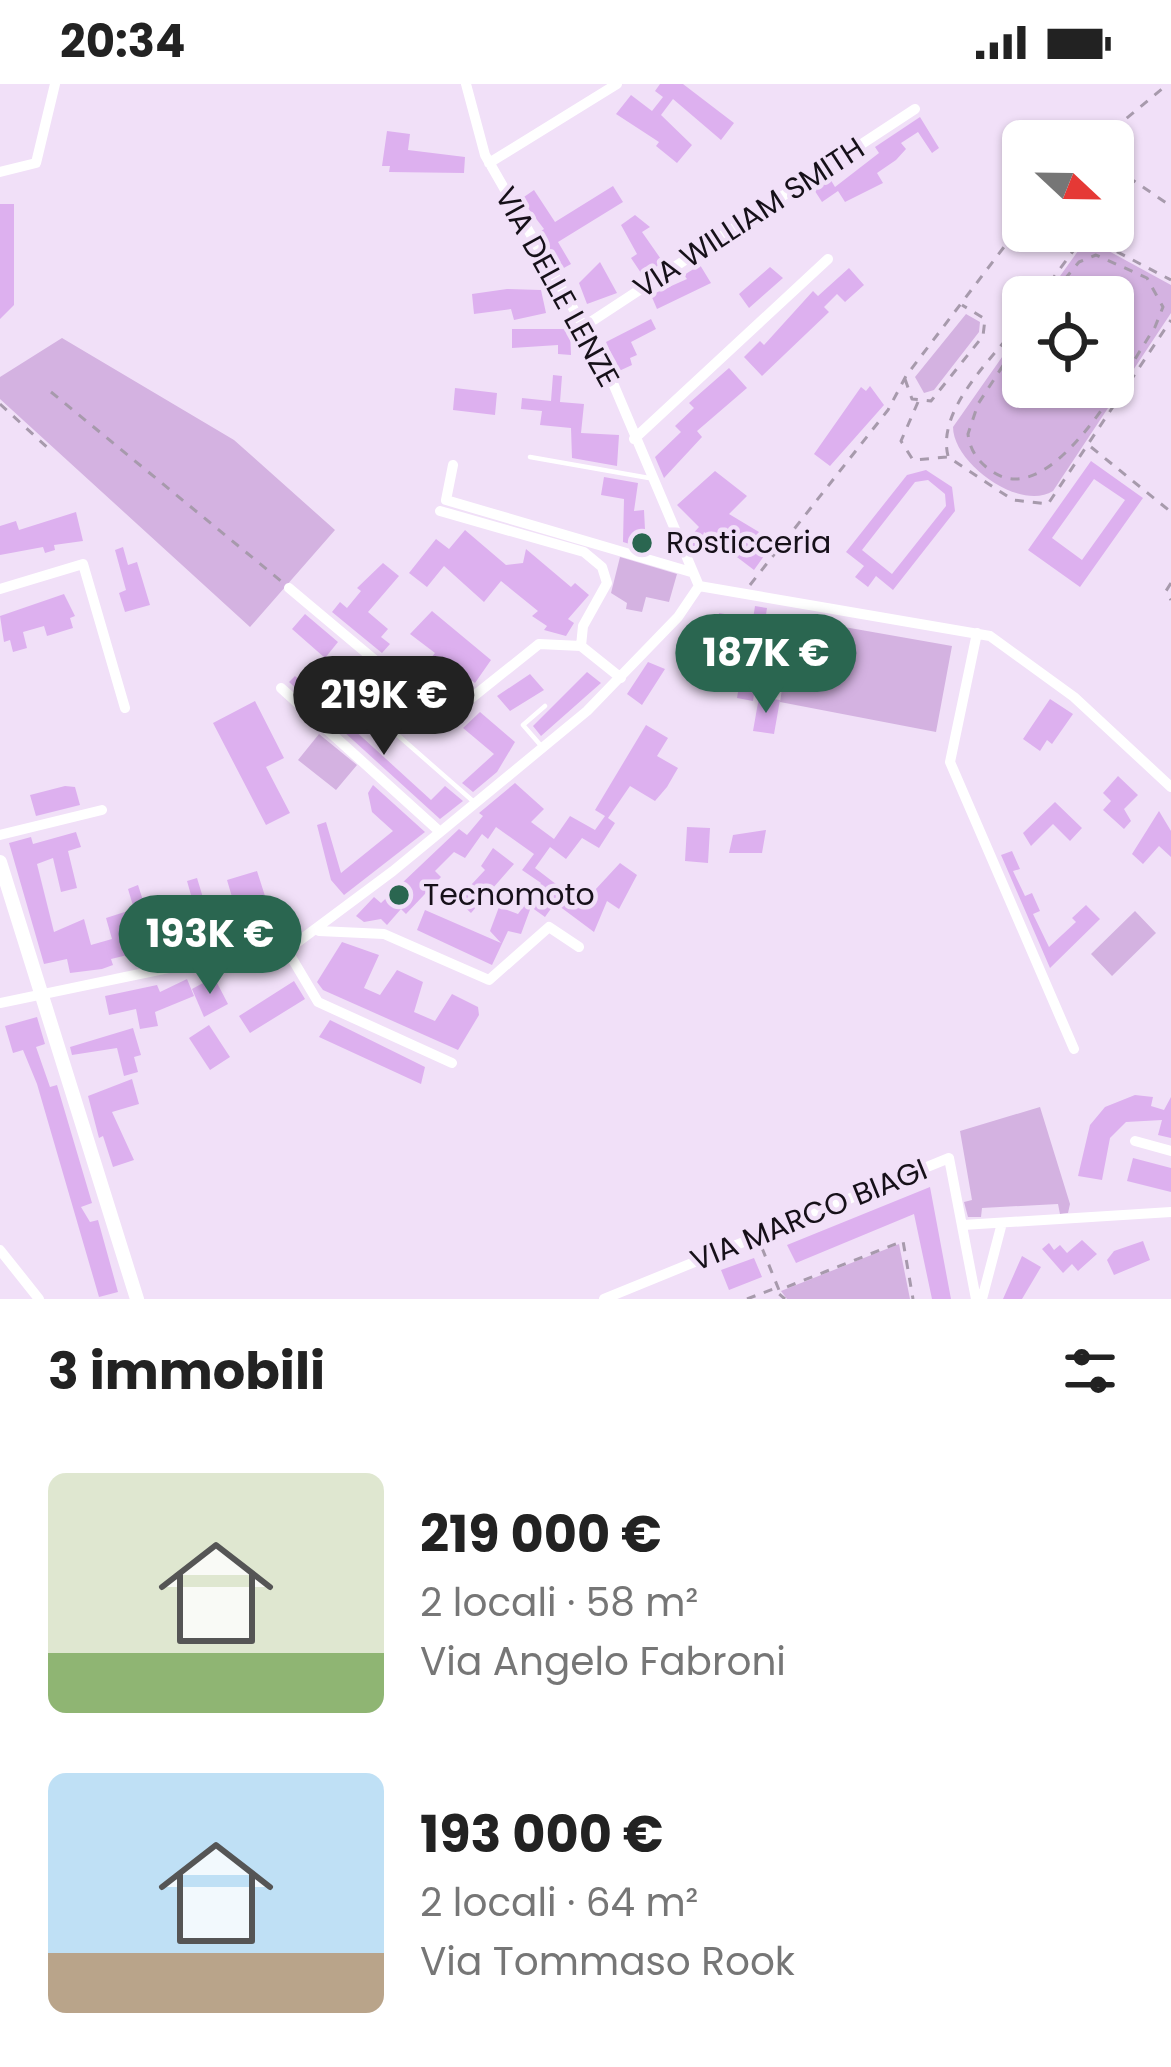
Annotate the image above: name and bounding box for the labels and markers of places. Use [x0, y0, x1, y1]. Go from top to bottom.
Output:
place label: Rosticceria [666, 521, 831, 564]
marker: Rosticceria [629, 530, 655, 556]
pin: 187K € [668, 614, 864, 716]
pin: 219K € [286, 656, 482, 758]
place label: Tecnomoto [423, 873, 595, 916]
marker: Tecnomoto [386, 882, 412, 908]
pin: 193K € [112, 895, 308, 997]

